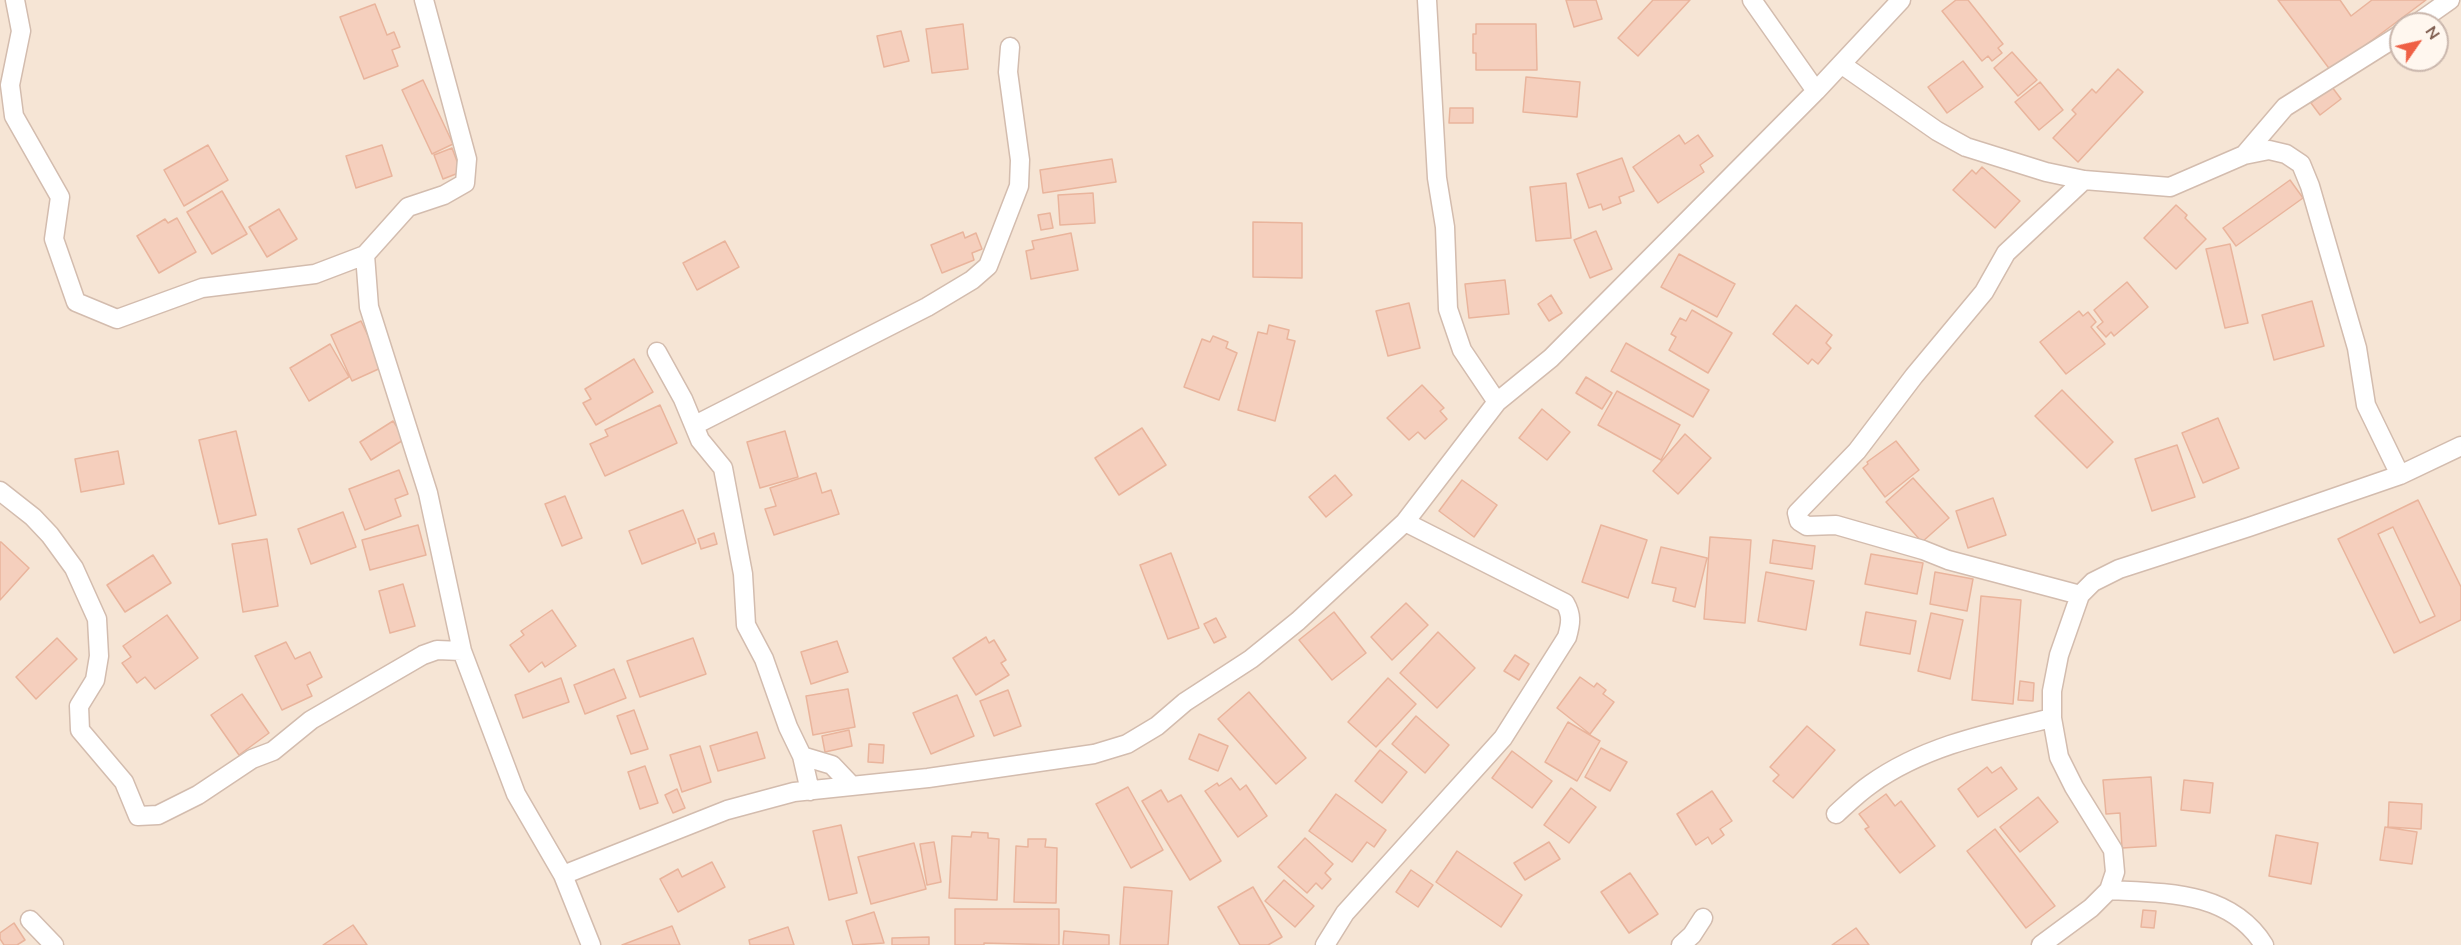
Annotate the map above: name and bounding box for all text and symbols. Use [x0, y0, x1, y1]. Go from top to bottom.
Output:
north arrow [2389, 12, 2449, 72]
text: N [2420, 22, 2445, 44]

